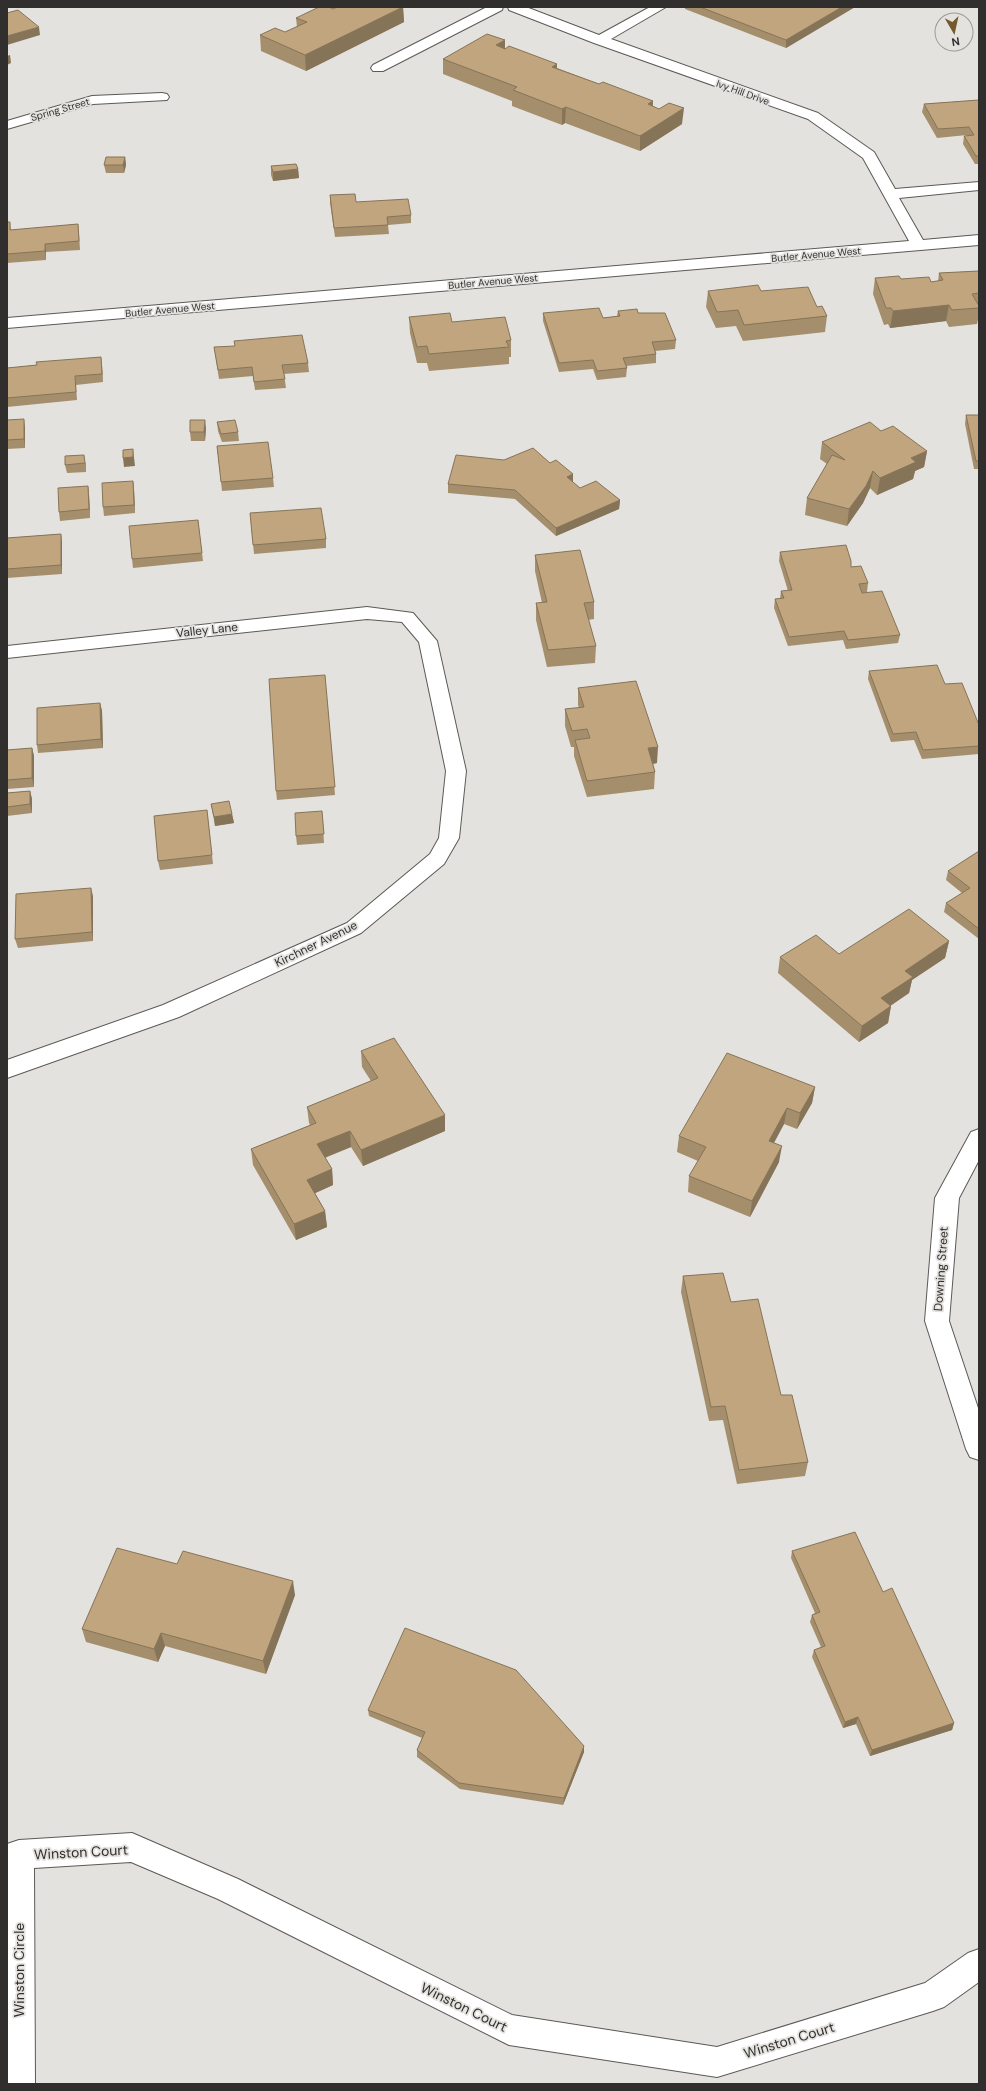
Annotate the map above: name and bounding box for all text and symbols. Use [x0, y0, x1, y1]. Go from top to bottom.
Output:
north arrow [934, 12, 974, 52]
text: N [951, 34, 961, 49]
street label: Ivy Hill Drive [714, 77, 772, 108]
street label: Spring Street [29, 95, 91, 124]
street label: Butler Avenue West [771, 244, 862, 265]
street label: Butler Avenue West [448, 271, 539, 292]
street label: Butler Avenue West [125, 299, 216, 320]
street label: Valley Lane [175, 619, 239, 641]
street label: Kirchner Avenue [272, 917, 360, 971]
street label: Downing Street [930, 1226, 952, 1312]
street label: Winston Court [34, 1841, 128, 1863]
street label: Winston Circle [10, 1923, 28, 2017]
street label: Winston Court [418, 1978, 510, 2036]
street label: Winston Court [741, 2018, 837, 2062]

